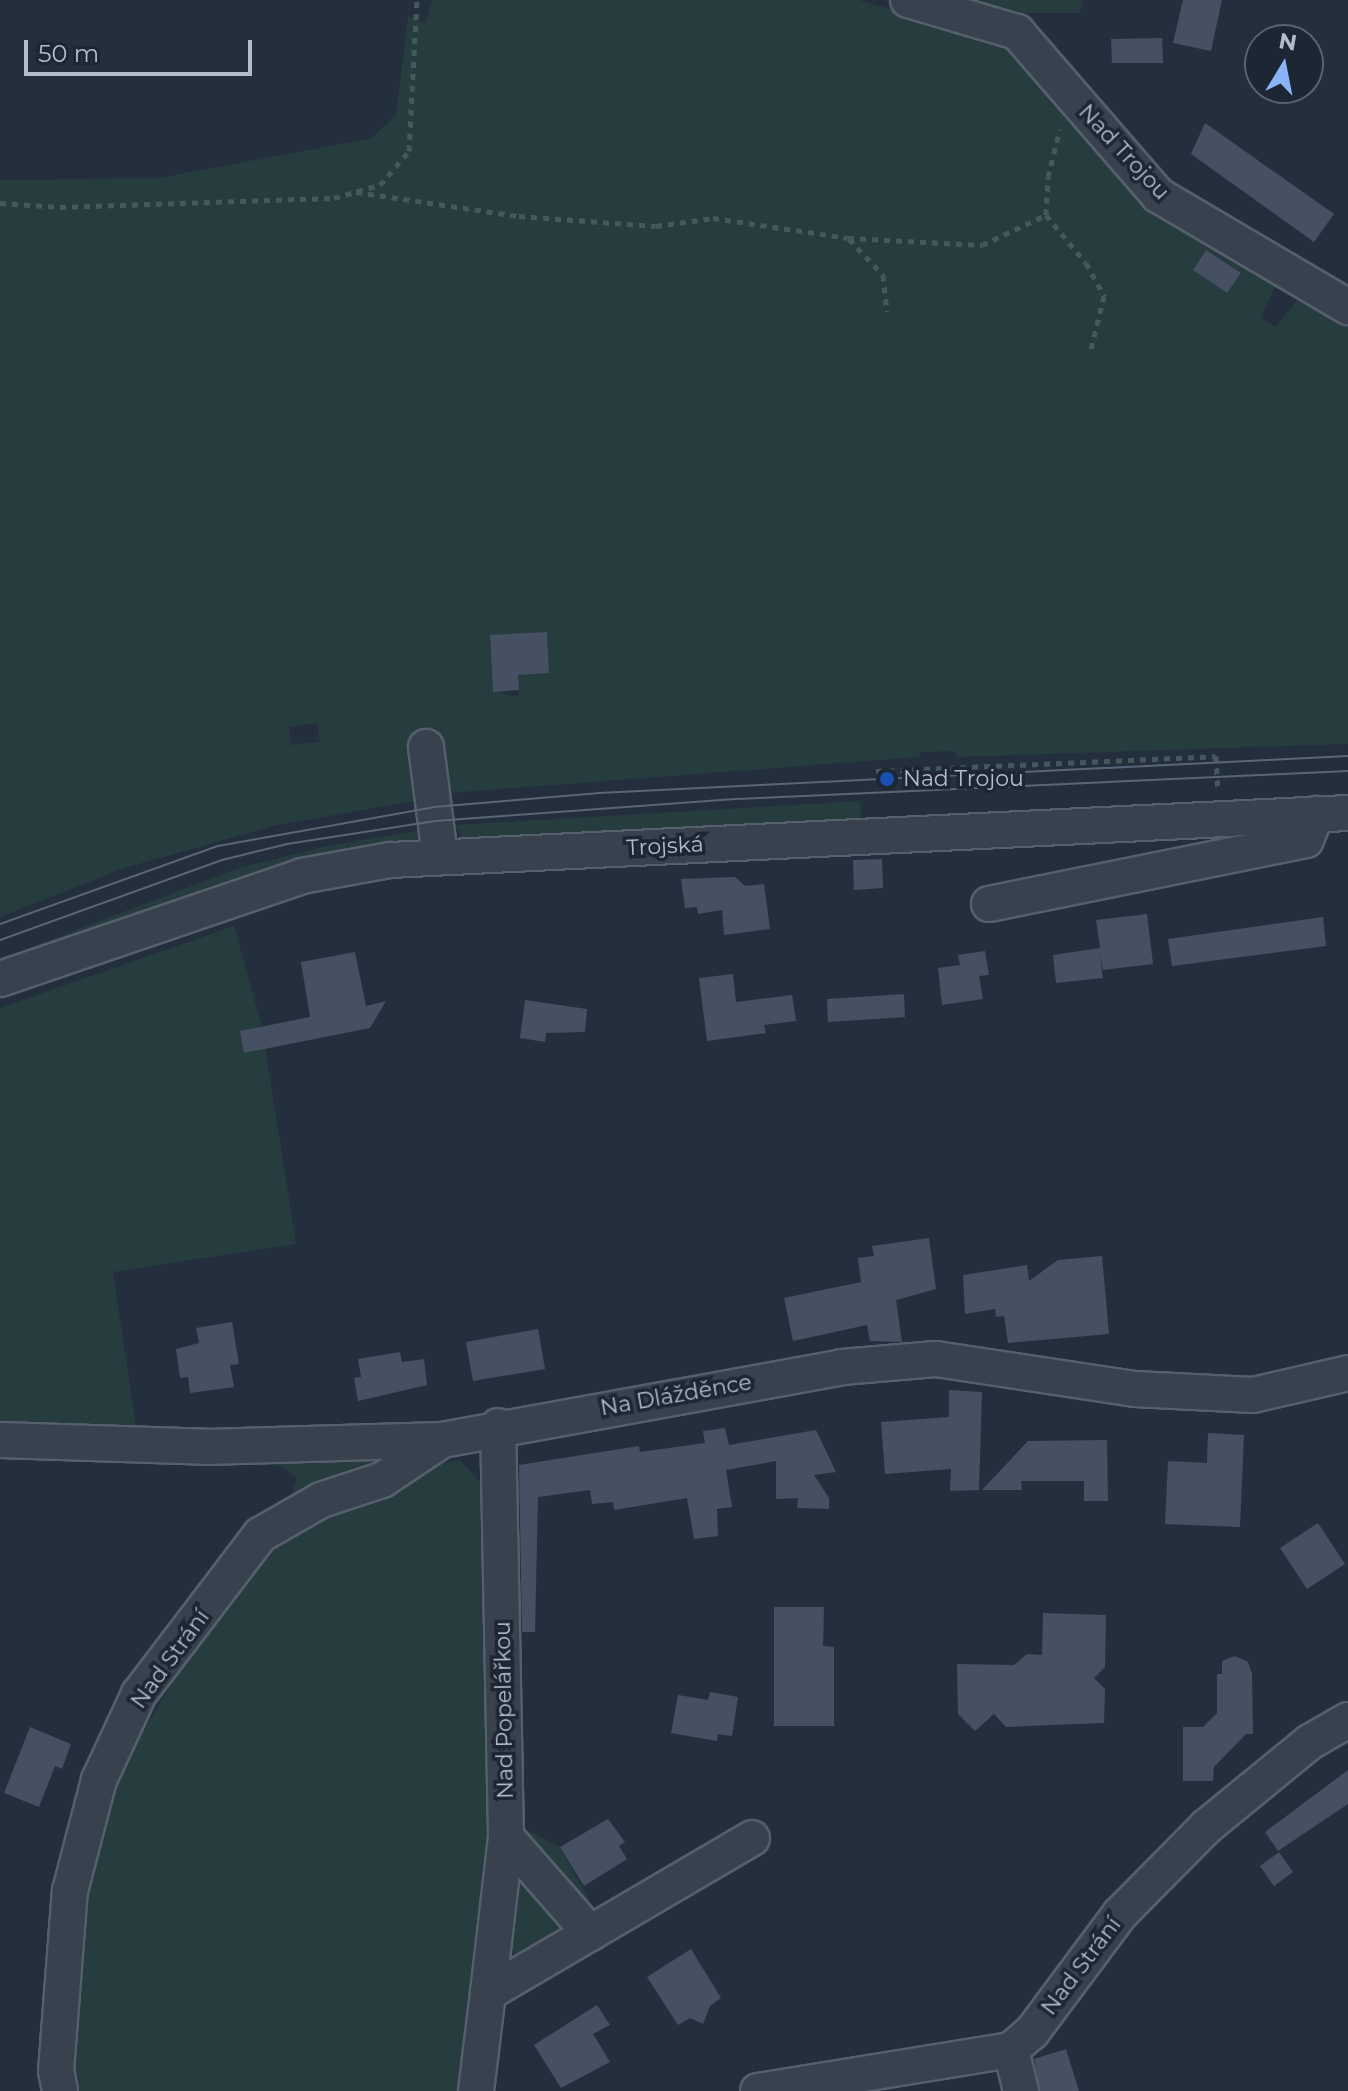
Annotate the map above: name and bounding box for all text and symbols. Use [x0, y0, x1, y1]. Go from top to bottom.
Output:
scale bar [28, 24, 256, 74]
north arrow [1244, 24, 1324, 104]
text: N [1277, 27, 1299, 57]
text: 50 m [38, 39, 99, 68]
street label: Nad Trojou [1073, 99, 1175, 205]
place label: Nad Trojou [903, 766, 1024, 792]
marker: Nad Trojou [878, 770, 896, 788]
street label: Trojská [626, 831, 704, 861]
street label: Na Dlážděnce [598, 1369, 754, 1421]
street label: Nad Strání [125, 1604, 215, 1714]
street label: Nad Popelářkou [489, 1621, 519, 1799]
street label: Nad Strání [1036, 1912, 1126, 2020]

